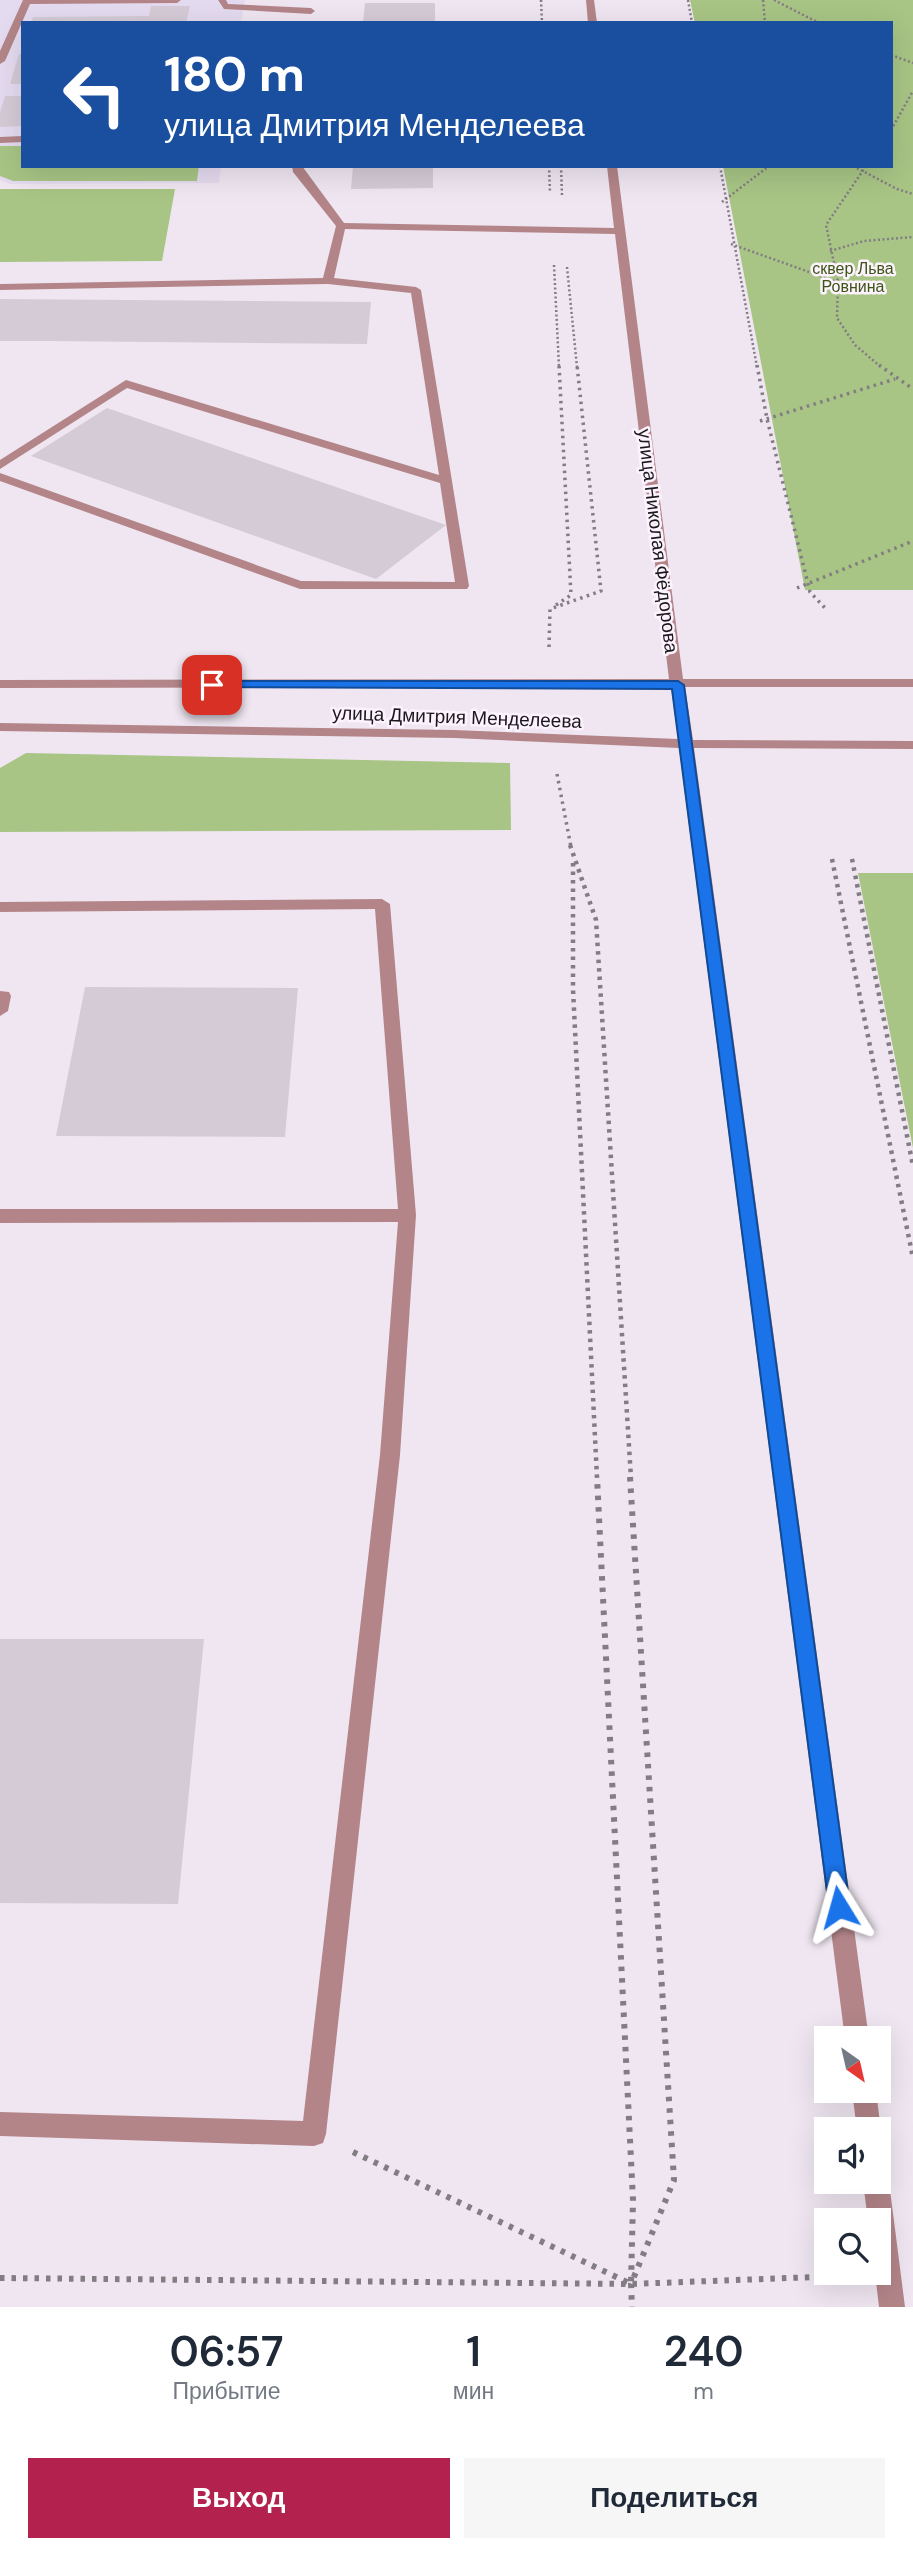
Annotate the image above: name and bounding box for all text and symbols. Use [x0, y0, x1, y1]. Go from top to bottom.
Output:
text: 180 m [164, 42, 305, 106]
icon: left [49, 49, 140, 140]
text: улица Дмитрия Менделеева [164, 104, 585, 146]
park label: сквер Льва Ровнина [812, 258, 894, 297]
street label: улица Николая Фёдорова [632, 428, 684, 655]
pin [182, 655, 242, 715]
icon: arrive [193, 666, 231, 704]
street label: улица Дмитрия Менделеева [332, 700, 583, 734]
position arrow [802, 1870, 876, 1944]
north arrow [814, 2026, 891, 2104]
map controls [814, 2026, 891, 2285]
button: sound [814, 2117, 891, 2194]
button: search [814, 2208, 891, 2285]
text: 06:57 [169, 2324, 283, 2379]
text: 1 [466, 2324, 481, 2379]
text: 240 [664, 2324, 744, 2379]
text: Прибытие [172, 2376, 280, 2406]
text: мин [453, 2376, 494, 2406]
text: m [693, 2376, 714, 2406]
button: Выход [28, 2458, 450, 2538]
button: Поделиться [464, 2458, 885, 2538]

